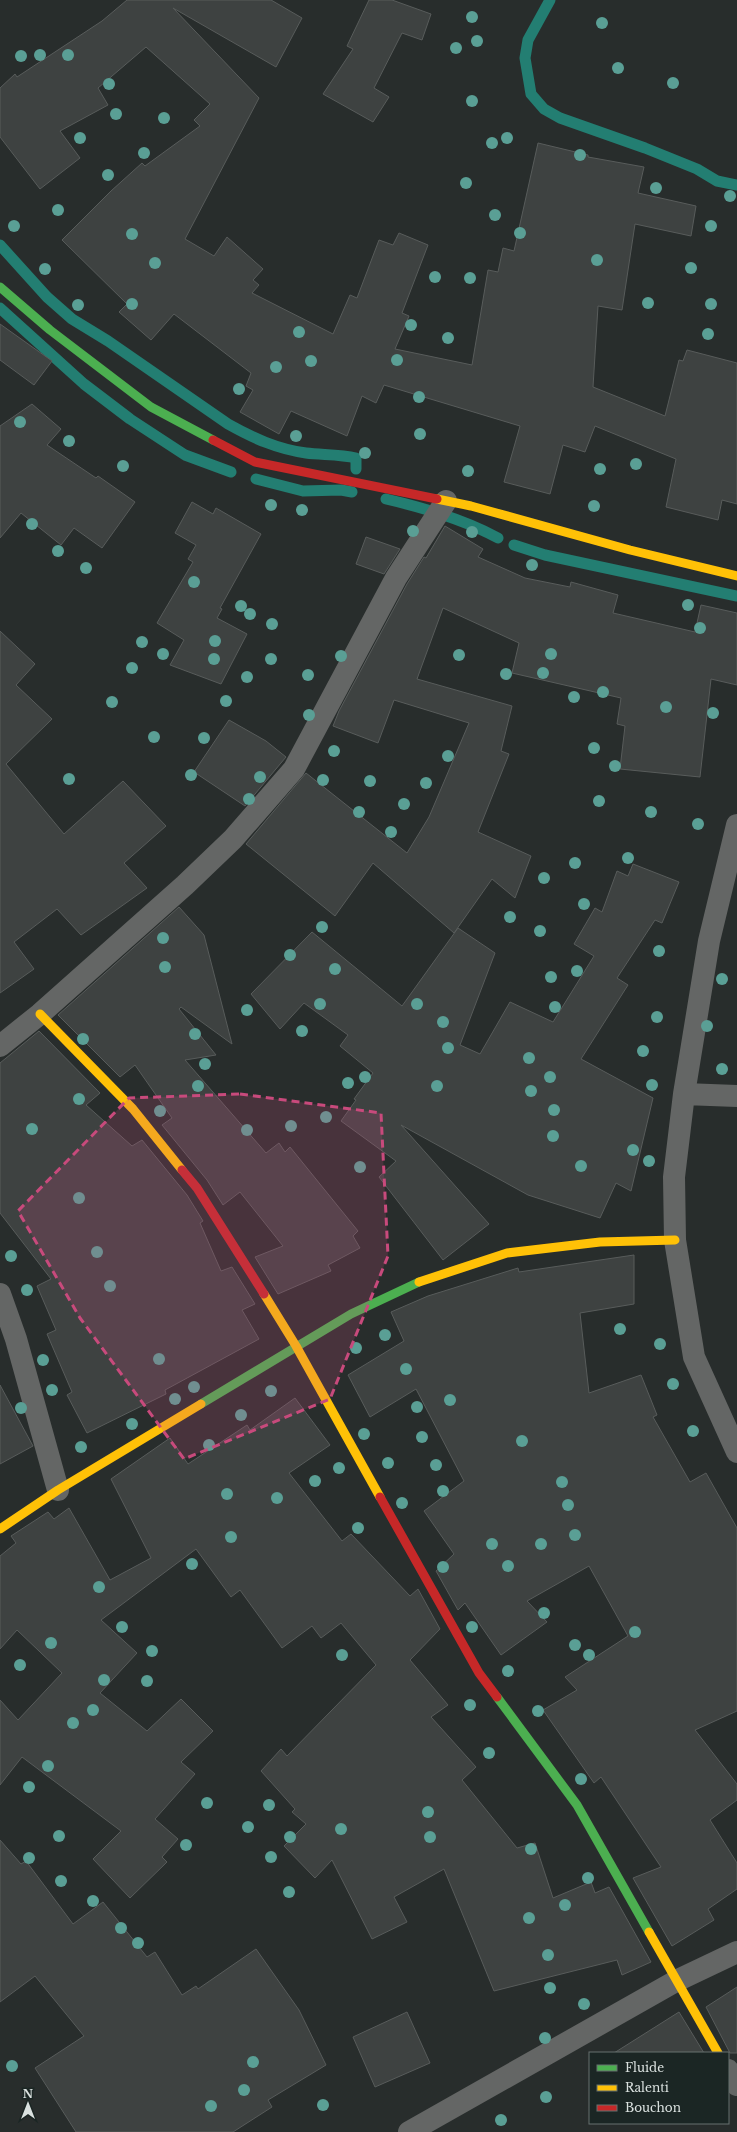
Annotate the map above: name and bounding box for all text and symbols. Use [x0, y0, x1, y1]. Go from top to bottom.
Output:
legend [589, 2052, 729, 2124]
text: Fluide [625, 2060, 664, 2075]
text: Ralenti [625, 2080, 669, 2095]
north arrow [8, 2084, 48, 2124]
text: N [23, 2087, 34, 2101]
text: Bouchon [625, 2100, 681, 2115]

